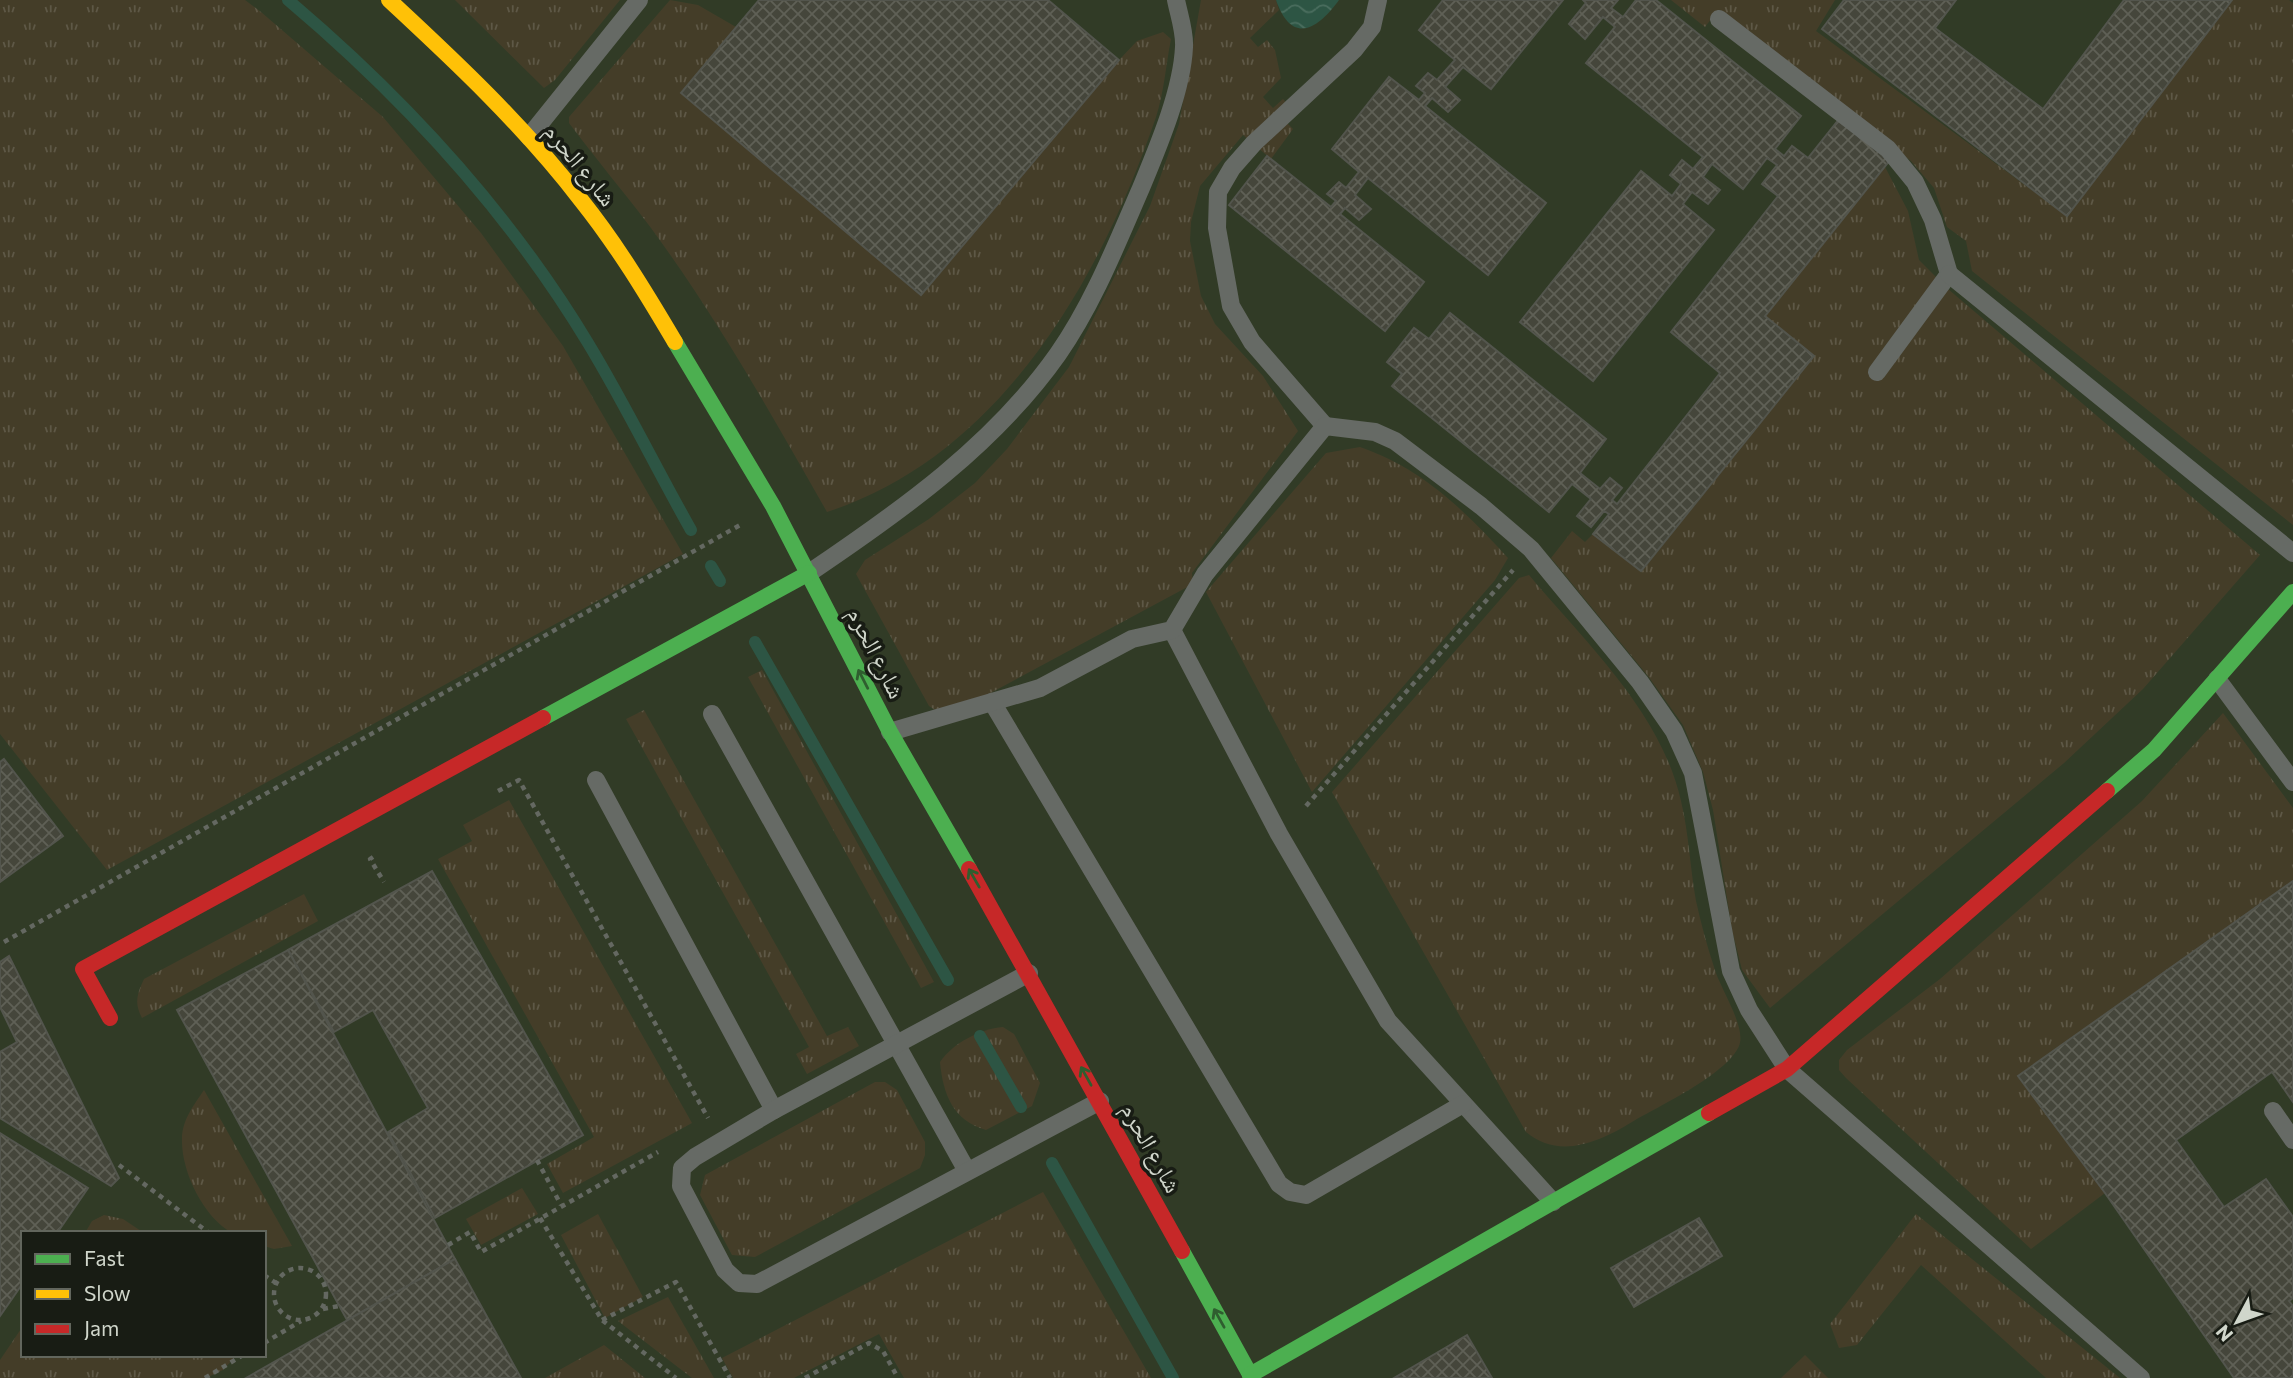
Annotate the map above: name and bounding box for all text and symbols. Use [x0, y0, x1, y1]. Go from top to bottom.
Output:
street label: شارع الحرم [537, 117, 623, 213]
street label: شارع الحرم [839, 602, 913, 704]
one-way arrow [856, 669, 870, 690]
one-way arrow [967, 868, 981, 888]
one-way arrow [1079, 1066, 1093, 1086]
street label: شارع الحرم [1113, 1097, 1189, 1199]
legend [21, 1231, 266, 1357]
text: Fast [84, 1245, 125, 1270]
text: Slow [84, 1280, 131, 1305]
north arrow [2202, 1287, 2272, 1357]
one-way arrow [1212, 1308, 1225, 1329]
text: Jam [84, 1315, 119, 1340]
text: N [2210, 1321, 2237, 1346]

